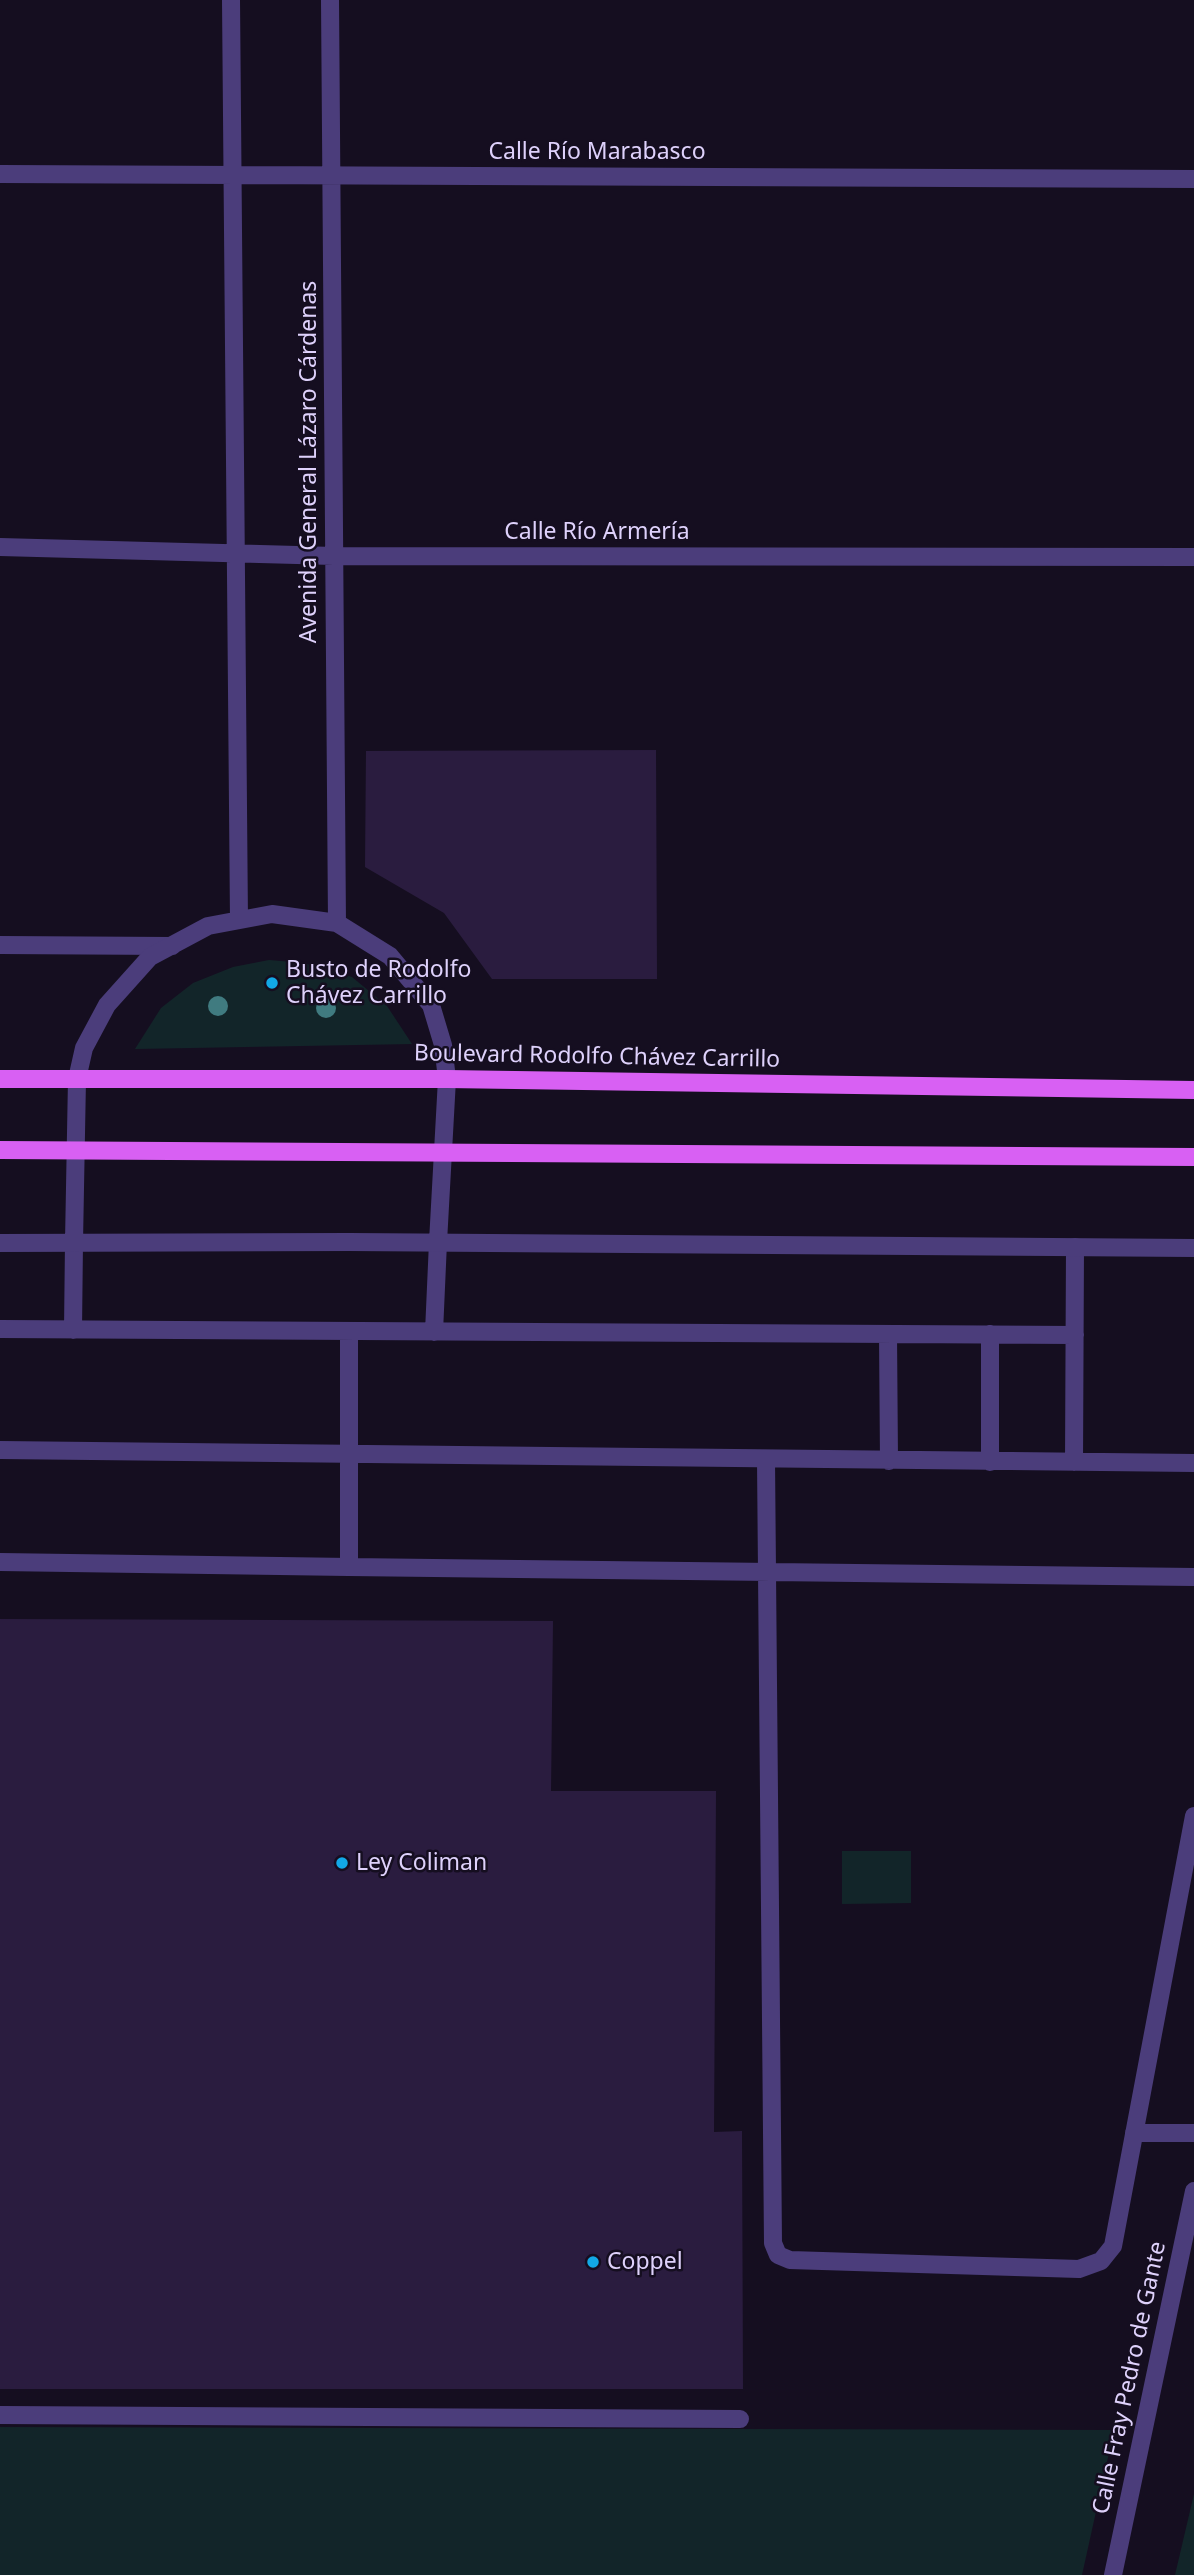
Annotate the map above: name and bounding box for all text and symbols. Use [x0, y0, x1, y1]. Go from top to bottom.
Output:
street label: Calle Río Marabasco [488, 138, 706, 166]
street label: Avenida General Lázaro Cárdenas [295, 281, 323, 643]
street label: Calle Río Armería [504, 518, 690, 546]
place label: Busto de Rodolfo Chávez Carrillo [286, 956, 472, 1010]
marker: Busto de Rodolfo Chávez Carrillo [264, 975, 280, 991]
street label: Boulevard Rodolfo Chávez Carrillo [414, 1040, 780, 1074]
place label: Ley Coliman [356, 1849, 487, 1877]
marker: Ley Coliman [334, 1855, 350, 1871]
street label: Calle Fray Pedro de Gante [1088, 2239, 1172, 2517]
place label: Coppel [607, 2248, 683, 2276]
marker: Coppel [585, 2254, 601, 2270]

